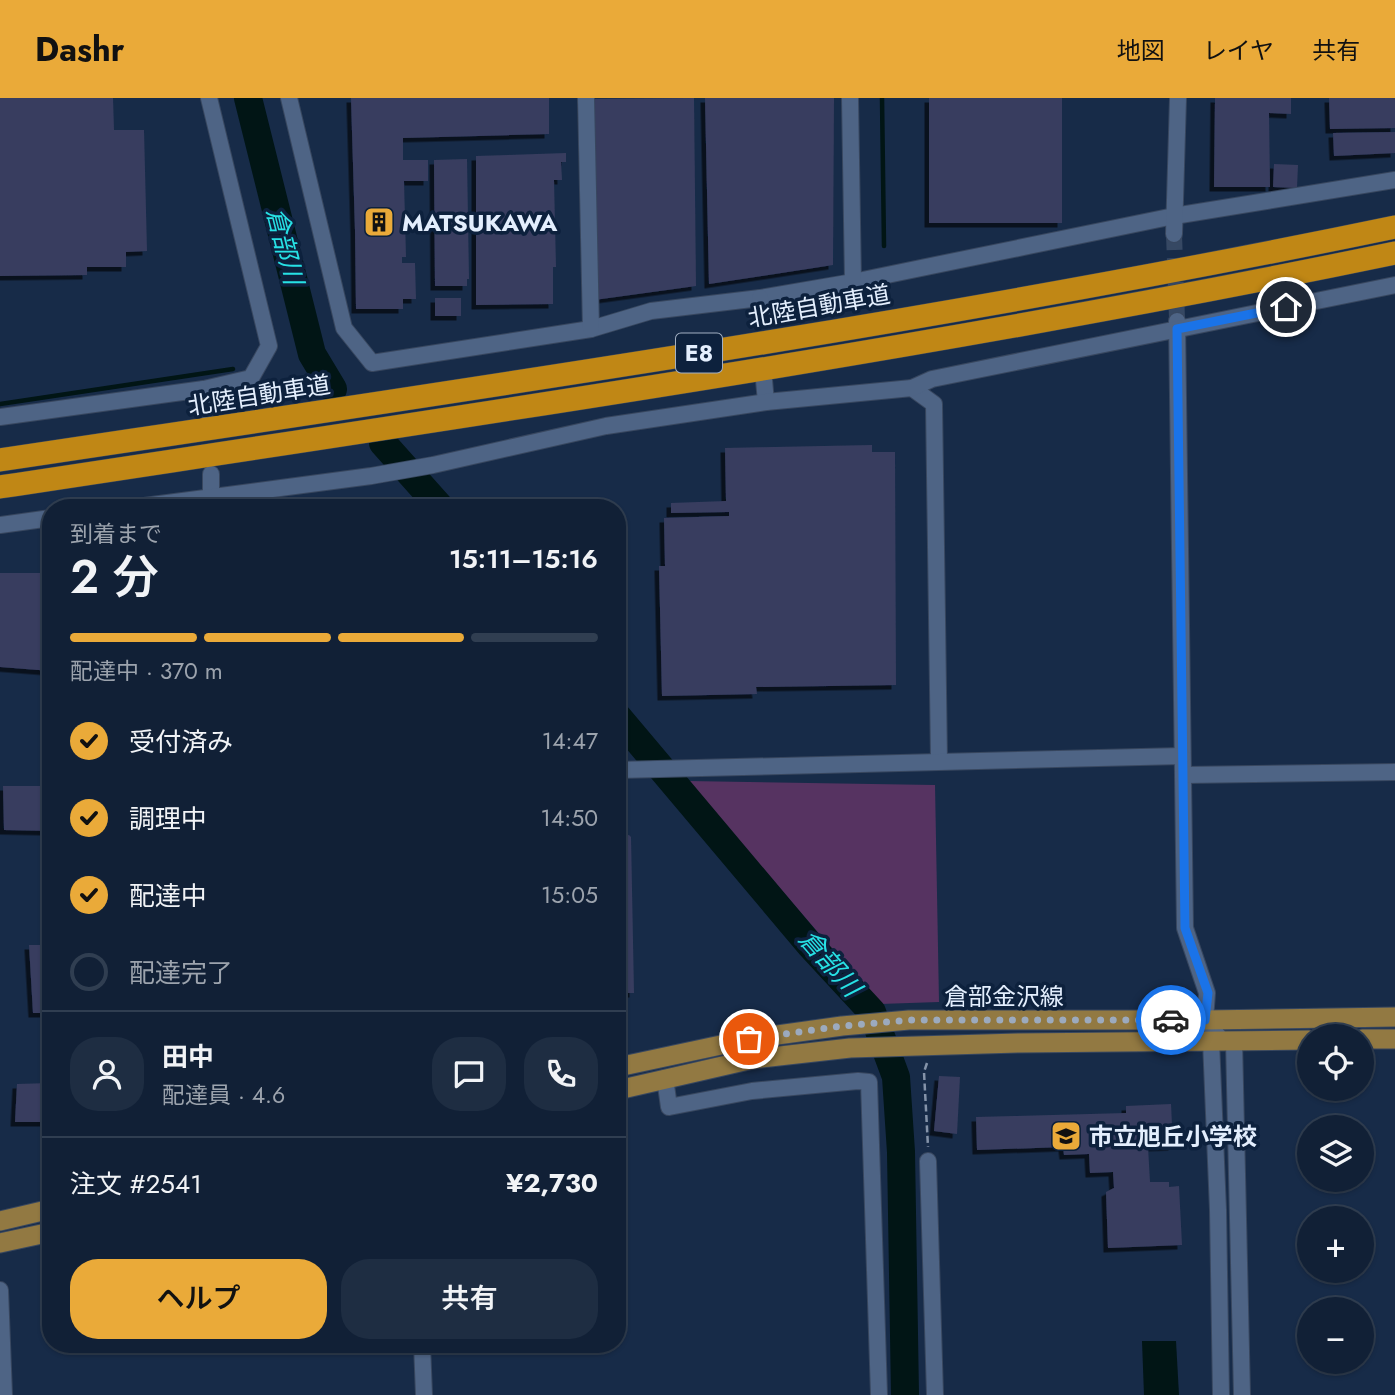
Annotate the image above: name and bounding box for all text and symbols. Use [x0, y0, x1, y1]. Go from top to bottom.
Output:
text: Dashr [35, 26, 124, 73]
text: 地図 [1117, 33, 1165, 68]
text: レイヤ [1203, 33, 1274, 68]
text: 共有 [1312, 33, 1360, 68]
water label: 倉部川 [257, 204, 314, 291]
building icon: MATSUKAWA [362, 205, 396, 239]
place label: MATSUKAWA [402, 205, 558, 240]
street label: 北陸自動車道 [745, 276, 893, 336]
pin [1256, 277, 1316, 337]
icon: home [1267, 288, 1305, 326]
road number: E8 [676, 334, 722, 372]
street label: 北陸自動車道 [185, 366, 333, 424]
text: 到着まで [70, 517, 162, 551]
text: 15:11–15:16 [449, 540, 598, 578]
text: 2 分 [70, 544, 159, 610]
text: 配達中 · 370 m [70, 654, 223, 688]
icon: check [70, 722, 108, 760]
text: 受付済み [129, 723, 233, 761]
text: 14:47 [542, 724, 598, 758]
icon: check [70, 799, 108, 837]
text: 調理中 [129, 800, 207, 838]
text: 14:50 [541, 801, 598, 835]
icon: check [70, 876, 108, 914]
text: 配達中 [129, 877, 207, 915]
text: 15:05 [541, 878, 598, 912]
water label: 倉部川 [790, 921, 872, 1007]
text: 配達完了 [129, 954, 233, 992]
street label: 倉部金沢線 [944, 979, 1064, 1014]
courier [1136, 985, 1206, 1055]
icon: car [1152, 1001, 1190, 1039]
pin [719, 1009, 779, 1069]
icon: bag [730, 1020, 768, 1058]
map controls [1297, 1024, 1374, 1374]
button: locate [1297, 1024, 1374, 1101]
button: person [70, 1037, 144, 1111]
button: chat [432, 1037, 506, 1111]
button: phone [524, 1037, 598, 1111]
text: 田中 [162, 1038, 214, 1076]
text: 配達員 · 4.6 [162, 1078, 285, 1112]
button: layers [1297, 1115, 1374, 1192]
school or university icon: 市立旭丘小学校 [1049, 1119, 1083, 1153]
place label: 市立旭丘小学校 [1089, 1119, 1257, 1154]
text: ¥2,730 [506, 1164, 598, 1202]
text: 注文 #2541 [70, 1165, 202, 1203]
button: + [1297, 1206, 1374, 1283]
button: ヘルプ [70, 1259, 327, 1339]
button: 共有 [341, 1259, 598, 1339]
button: − [1297, 1297, 1374, 1374]

